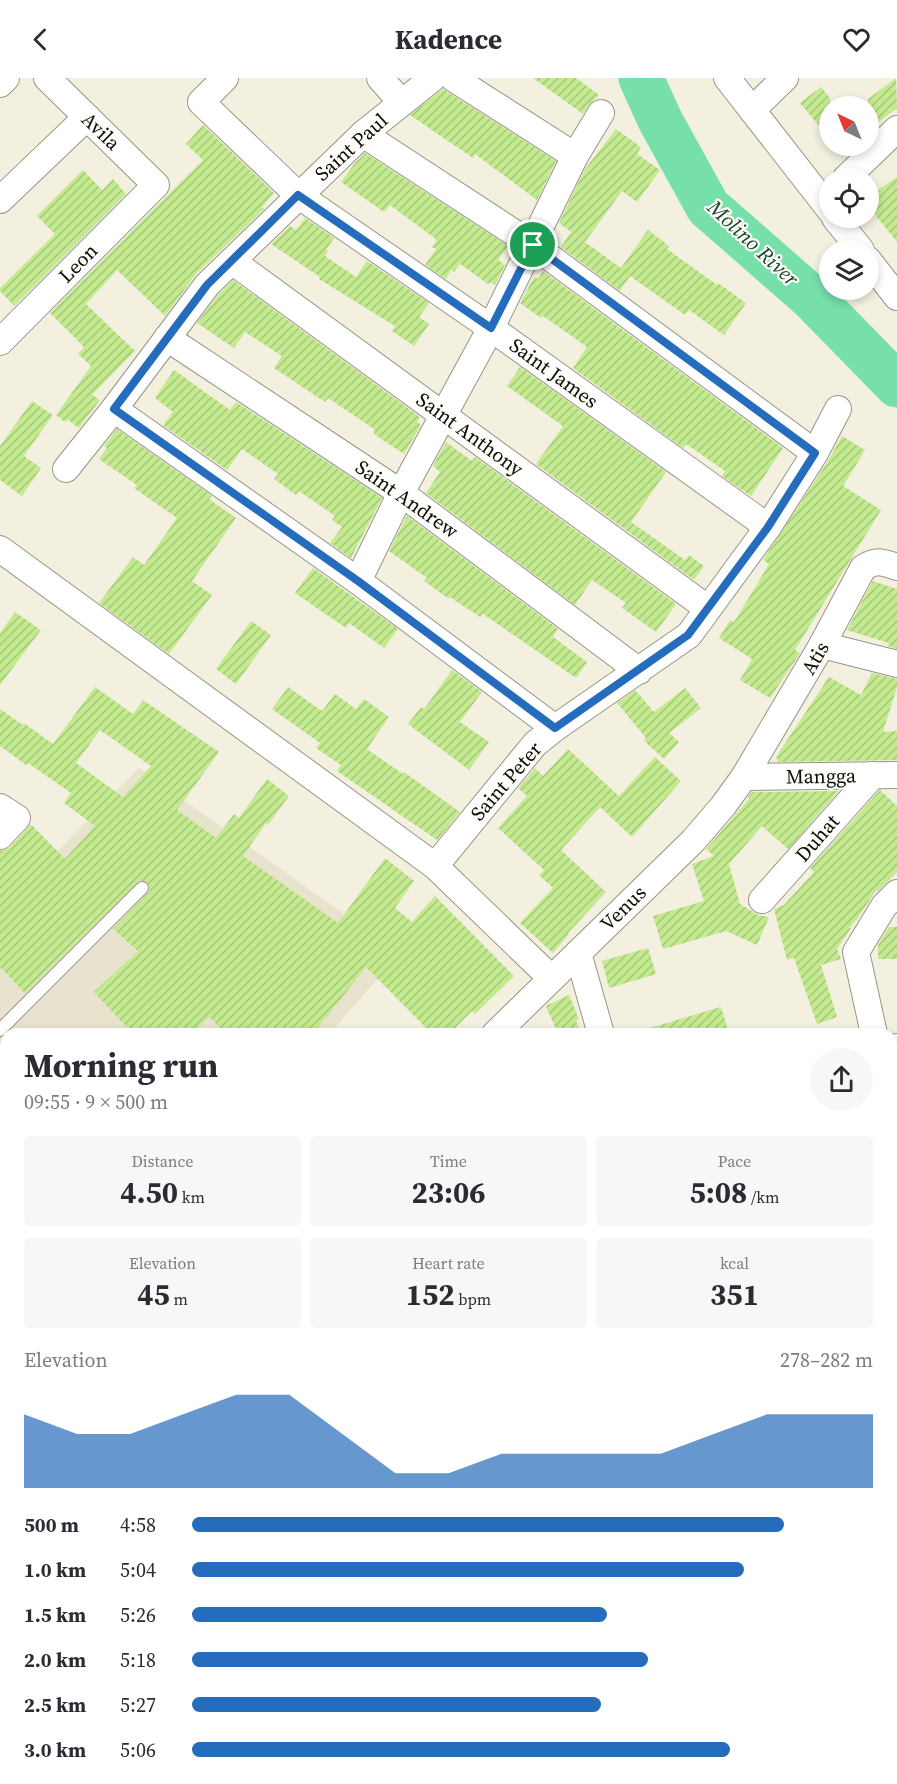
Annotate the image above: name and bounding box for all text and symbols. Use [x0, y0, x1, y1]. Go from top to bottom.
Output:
text: Kadence [395, 21, 502, 58]
icon: back [24, 23, 57, 56]
icon: heart [840, 23, 873, 56]
north arrow [819, 96, 879, 156]
map controls [819, 96, 879, 300]
street label: Avila [75, 106, 127, 157]
street label: Saint Paul [309, 107, 394, 187]
button: locate [819, 168, 879, 228]
water label: Molino River [701, 192, 806, 293]
pin [507, 219, 558, 270]
icon: arrive [516, 228, 549, 261]
street label: Leon [52, 237, 104, 289]
button: layers [819, 240, 879, 300]
street label: Saint James [504, 331, 604, 415]
street label: Saint Anthony [411, 386, 530, 483]
street label: Saint Andrew [350, 453, 465, 545]
street label: Atis [794, 636, 836, 680]
street label: Saint Peter [464, 735, 549, 827]
street label: Mangga [786, 761, 857, 791]
street label: Duhat [789, 808, 846, 868]
street label: Venus [594, 879, 652, 937]
text: Morning run [24, 1043, 218, 1088]
button: share [810, 1048, 873, 1111]
text: 09:55 · 9 × 500 m [24, 1088, 168, 1116]
text: Distance [131, 1150, 194, 1172]
text: Time [430, 1150, 467, 1172]
text: Pace [718, 1150, 751, 1172]
text: 4.50 [120, 1172, 178, 1213]
text: 23:06 [411, 1172, 486, 1213]
text: 5:08 [690, 1172, 747, 1213]
text: km [178, 1186, 205, 1208]
text: /km [747, 1186, 779, 1208]
text: Elevation [129, 1252, 196, 1274]
text: Heart rate [412, 1252, 485, 1274]
text: kcal [720, 1252, 749, 1274]
text: 45 [137, 1274, 170, 1315]
text: 152 [406, 1274, 455, 1315]
text: 351 [710, 1274, 759, 1315]
text: m [170, 1288, 188, 1310]
text: bpm [455, 1288, 491, 1310]
text: Elevation [24, 1346, 108, 1374]
text: 278–282 m [780, 1346, 873, 1374]
text: 500 m [24, 1511, 79, 1539]
text: 4:58 [120, 1511, 156, 1539]
text: 1.0 km [24, 1556, 86, 1584]
text: 5:04 [120, 1556, 156, 1584]
text: 1.5 km [24, 1601, 86, 1629]
text: 5:26 [120, 1601, 156, 1629]
text: 2.0 km [24, 1646, 86, 1674]
text: 5:18 [120, 1646, 156, 1674]
text: 2.5 km [24, 1691, 86, 1719]
text: 5:27 [120, 1691, 156, 1719]
text: 3.0 km [24, 1736, 86, 1764]
text: 5:06 [120, 1736, 156, 1764]

